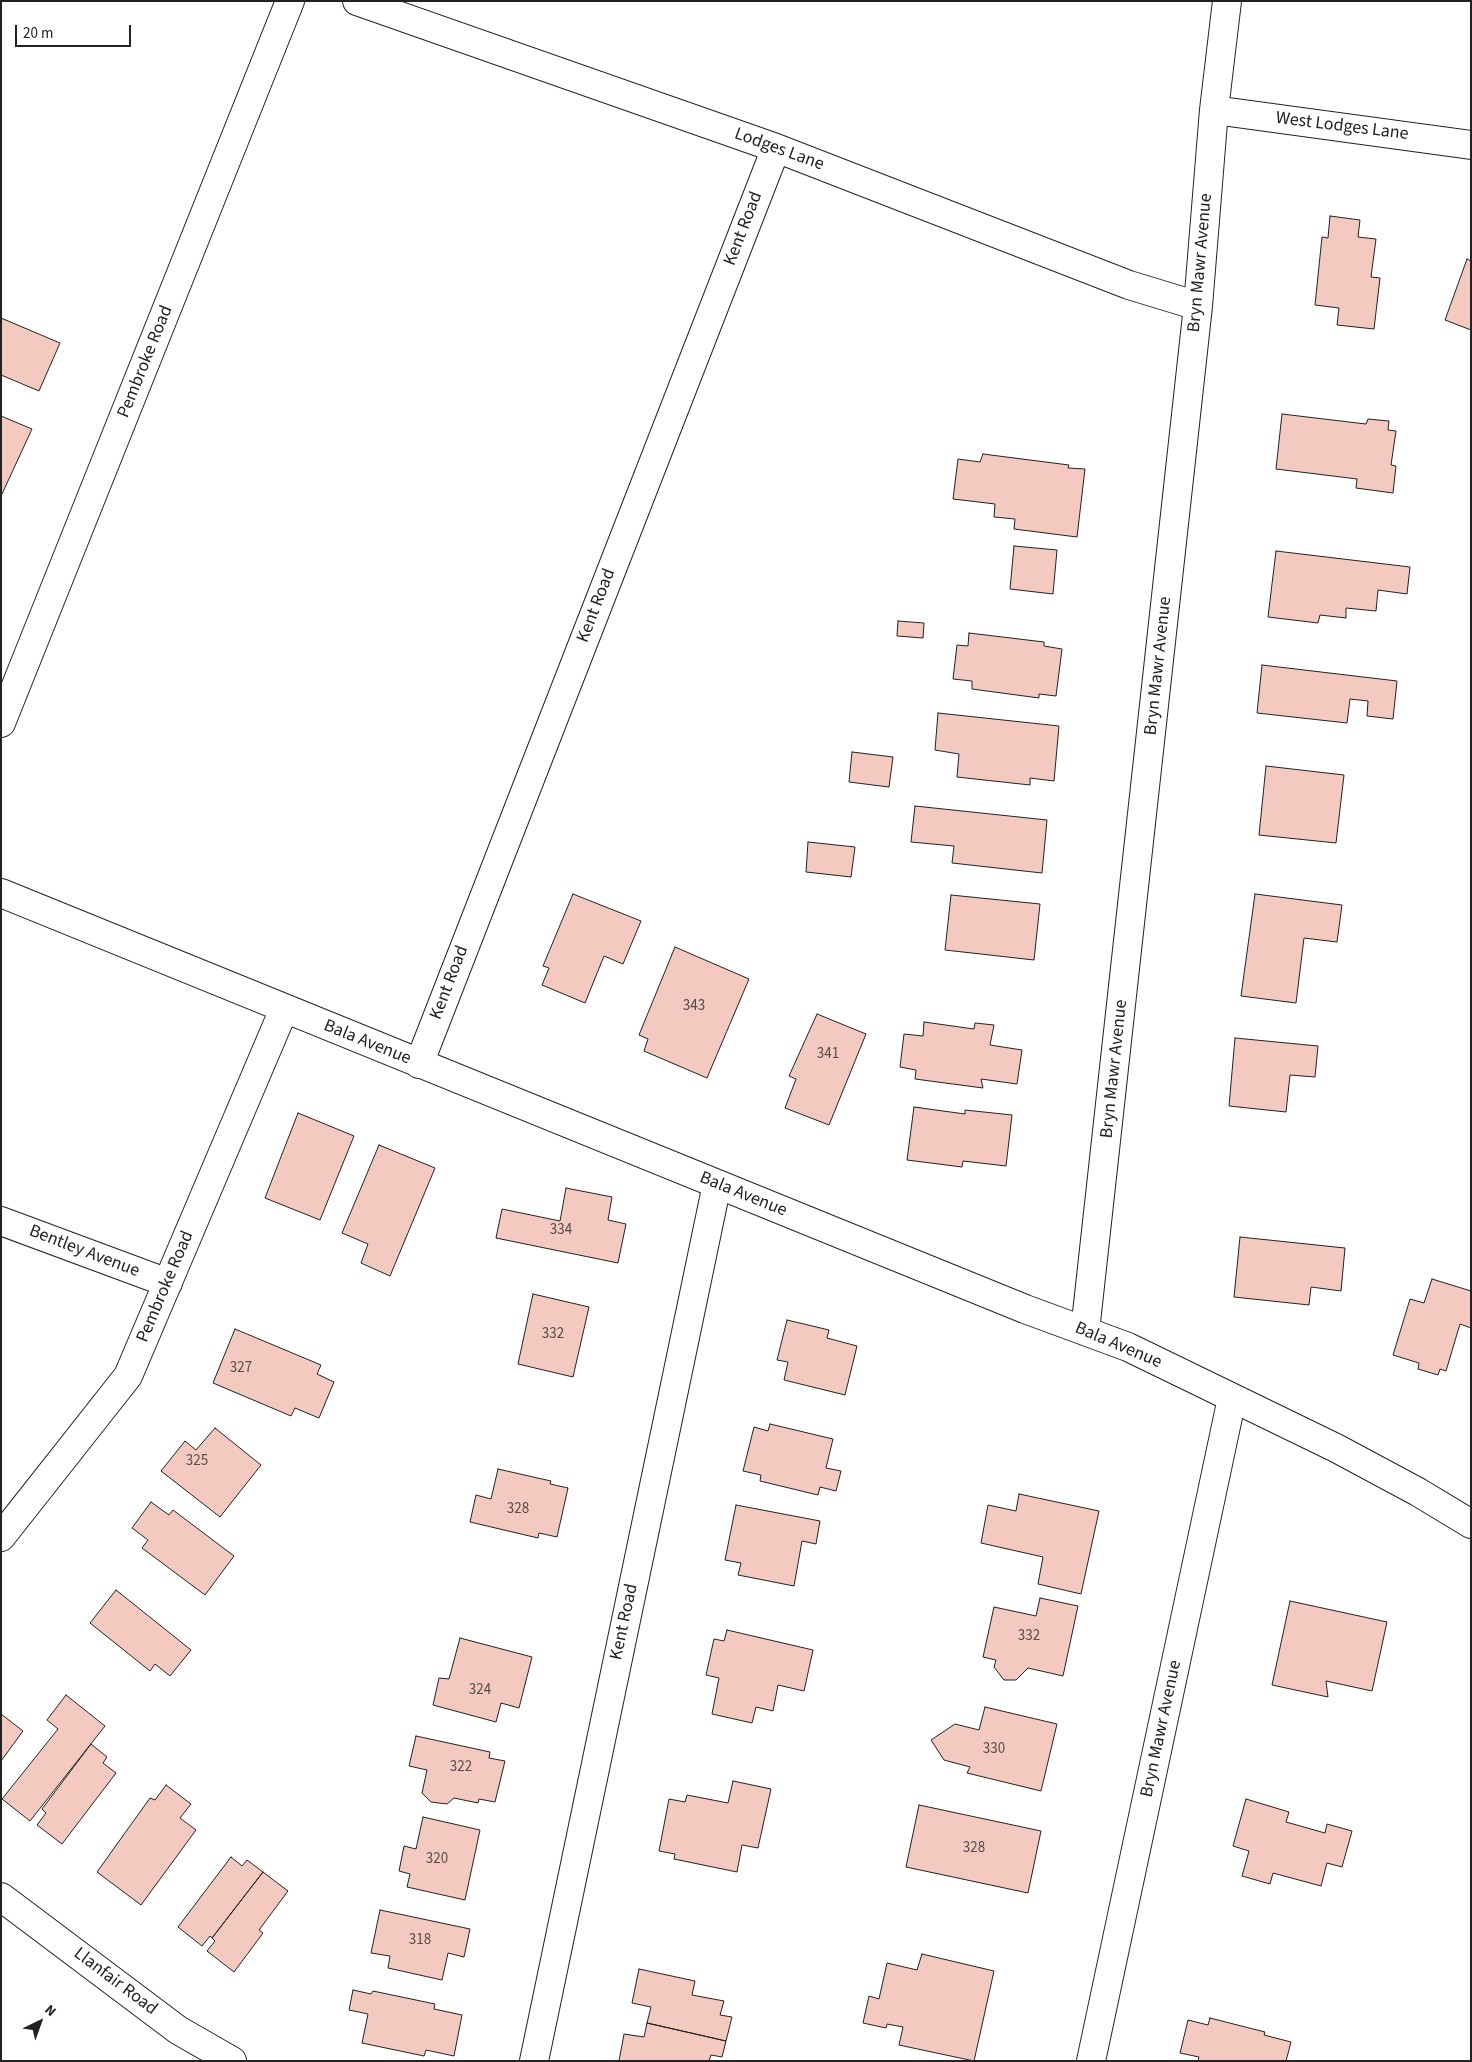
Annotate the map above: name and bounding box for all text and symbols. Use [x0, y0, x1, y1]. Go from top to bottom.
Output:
scale bar [18, 15, 134, 47]
text: 20 m [23, 23, 53, 44]
street label: West Lodges Lane [1274, 108, 1410, 146]
street label: Lodges Lane [731, 124, 827, 176]
street label: Kent Road [720, 189, 768, 269]
street label: Bryn Mawr Avenue [1184, 193, 1218, 333]
street label: Pembroke Road [114, 303, 178, 421]
street label: Kent Road [573, 566, 621, 646]
street label: Bryn Mawr Avenue [1141, 595, 1177, 737]
street label: Kent Road [426, 943, 474, 1023]
house number: 343 [683, 998, 705, 1016]
street label: Bryn Mawr Avenue [1097, 998, 1133, 1140]
street label: Bala Avenue [320, 1016, 414, 1070]
house number: 341 [817, 1046, 839, 1064]
street label: Bala Avenue [696, 1168, 790, 1222]
street label: Bentley Avenue [26, 1221, 142, 1283]
house number: 334 [550, 1222, 572, 1240]
street label: Pembroke Road [133, 1228, 199, 1346]
street label: Bala Avenue [1071, 1318, 1165, 1374]
house number: 332 [542, 1326, 564, 1344]
house number: 327 [230, 1360, 252, 1378]
house number: 325 [186, 1453, 208, 1471]
house number: 328 [507, 1501, 529, 1519]
street label: Kent Road [606, 1582, 644, 1662]
house number: 332 [1018, 1628, 1040, 1646]
street label: Bryn Mawr Avenue [1137, 1659, 1187, 1799]
house number: 324 [469, 1682, 491, 1700]
house number: 330 [983, 1741, 1005, 1759]
house number: 322 [450, 1759, 472, 1777]
house number: 328 [963, 1840, 985, 1858]
house number: 320 [426, 1851, 448, 1869]
house number: 318 [409, 1932, 431, 1950]
street label: Llanfair Road [69, 1944, 161, 2020]
north arrow [15, 1997, 65, 2047]
text: N [40, 2000, 60, 2021]

